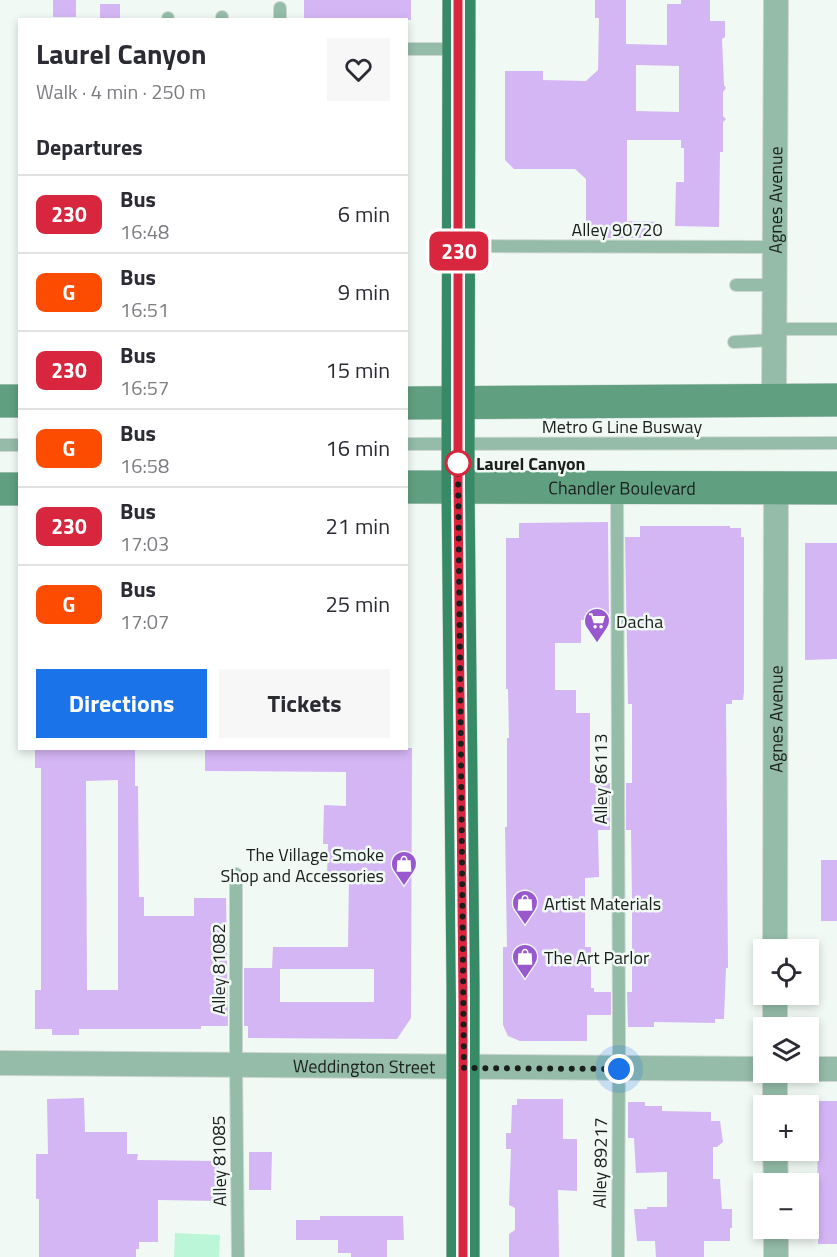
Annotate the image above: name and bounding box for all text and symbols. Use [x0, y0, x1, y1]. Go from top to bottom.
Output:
text: Laurel Canyon [36, 32, 206, 75]
button: heart [327, 38, 390, 101]
text: Walk · 4 min · 250 m [36, 76, 206, 107]
text: Departures [36, 130, 143, 164]
street label: Agnes Avenue [761, 146, 789, 254]
text: Bus [120, 182, 156, 216]
text: 6 min [338, 197, 390, 231]
text: 230 [51, 198, 87, 230]
text: 16:48 [120, 216, 169, 247]
street label: Alley 90720 [571, 216, 663, 243]
line badge: 230 [424, 232, 494, 270]
text: 230 [441, 235, 477, 267]
text: Bus [120, 260, 156, 294]
text: 9 min [338, 275, 390, 309]
text: G [63, 276, 75, 308]
text: 16:51 [120, 294, 169, 325]
text: Bus [120, 338, 156, 372]
text: 15 min [325, 353, 390, 387]
text: 230 [51, 354, 87, 386]
text: 16:57 [120, 372, 169, 403]
street label: Metro G Line Busway [542, 413, 703, 440]
text: Bus [120, 416, 156, 450]
text: 16 min [325, 431, 390, 465]
text: G [63, 432, 75, 464]
text: 16:58 [120, 450, 169, 481]
marker: Laurel Canyon [445, 450, 471, 476]
place label: Laurel Canyon [476, 450, 586, 477]
street label: Chandler Boulevard [548, 474, 696, 501]
text: Bus [120, 494, 156, 528]
text: 21 min [325, 509, 390, 543]
text: 230 [51, 510, 87, 542]
text: 17:03 [120, 528, 169, 559]
text: Bus [120, 572, 156, 606]
text: 25 min [325, 587, 390, 621]
text: G [63, 588, 75, 620]
text: 17:07 [120, 606, 169, 637]
supermarket icon: Dacha [582, 606, 612, 644]
place label: Dacha [616, 608, 663, 635]
street label: Agnes Avenue [762, 665, 789, 773]
button: Directions [36, 669, 207, 738]
button: Tickets [219, 669, 390, 738]
street label: Alley 86113 [587, 733, 614, 825]
place label: The Village Smoke Shop and Accessories [220, 841, 384, 889]
shop icon: The Village Smoke Shop and Accessories [389, 849, 419, 887]
shop icon: Artist Materials [510, 888, 540, 926]
place label: Artist Materials [544, 890, 661, 917]
street label: Alley 81082 [205, 923, 232, 1015]
map controls [753, 939, 819, 1239]
button: locate [753, 939, 819, 1005]
shop icon: The Art Parlor [510, 942, 540, 980]
place label: The Art Parlor [544, 944, 649, 971]
button: layers [753, 1017, 819, 1083]
street label: Weddington Street [293, 1052, 436, 1080]
your location [604, 1054, 634, 1084]
button: + [753, 1095, 819, 1161]
street label: Alley 81085 [205, 1115, 233, 1207]
street label: Alley 89217 [586, 1117, 614, 1209]
button: − [753, 1173, 819, 1239]

